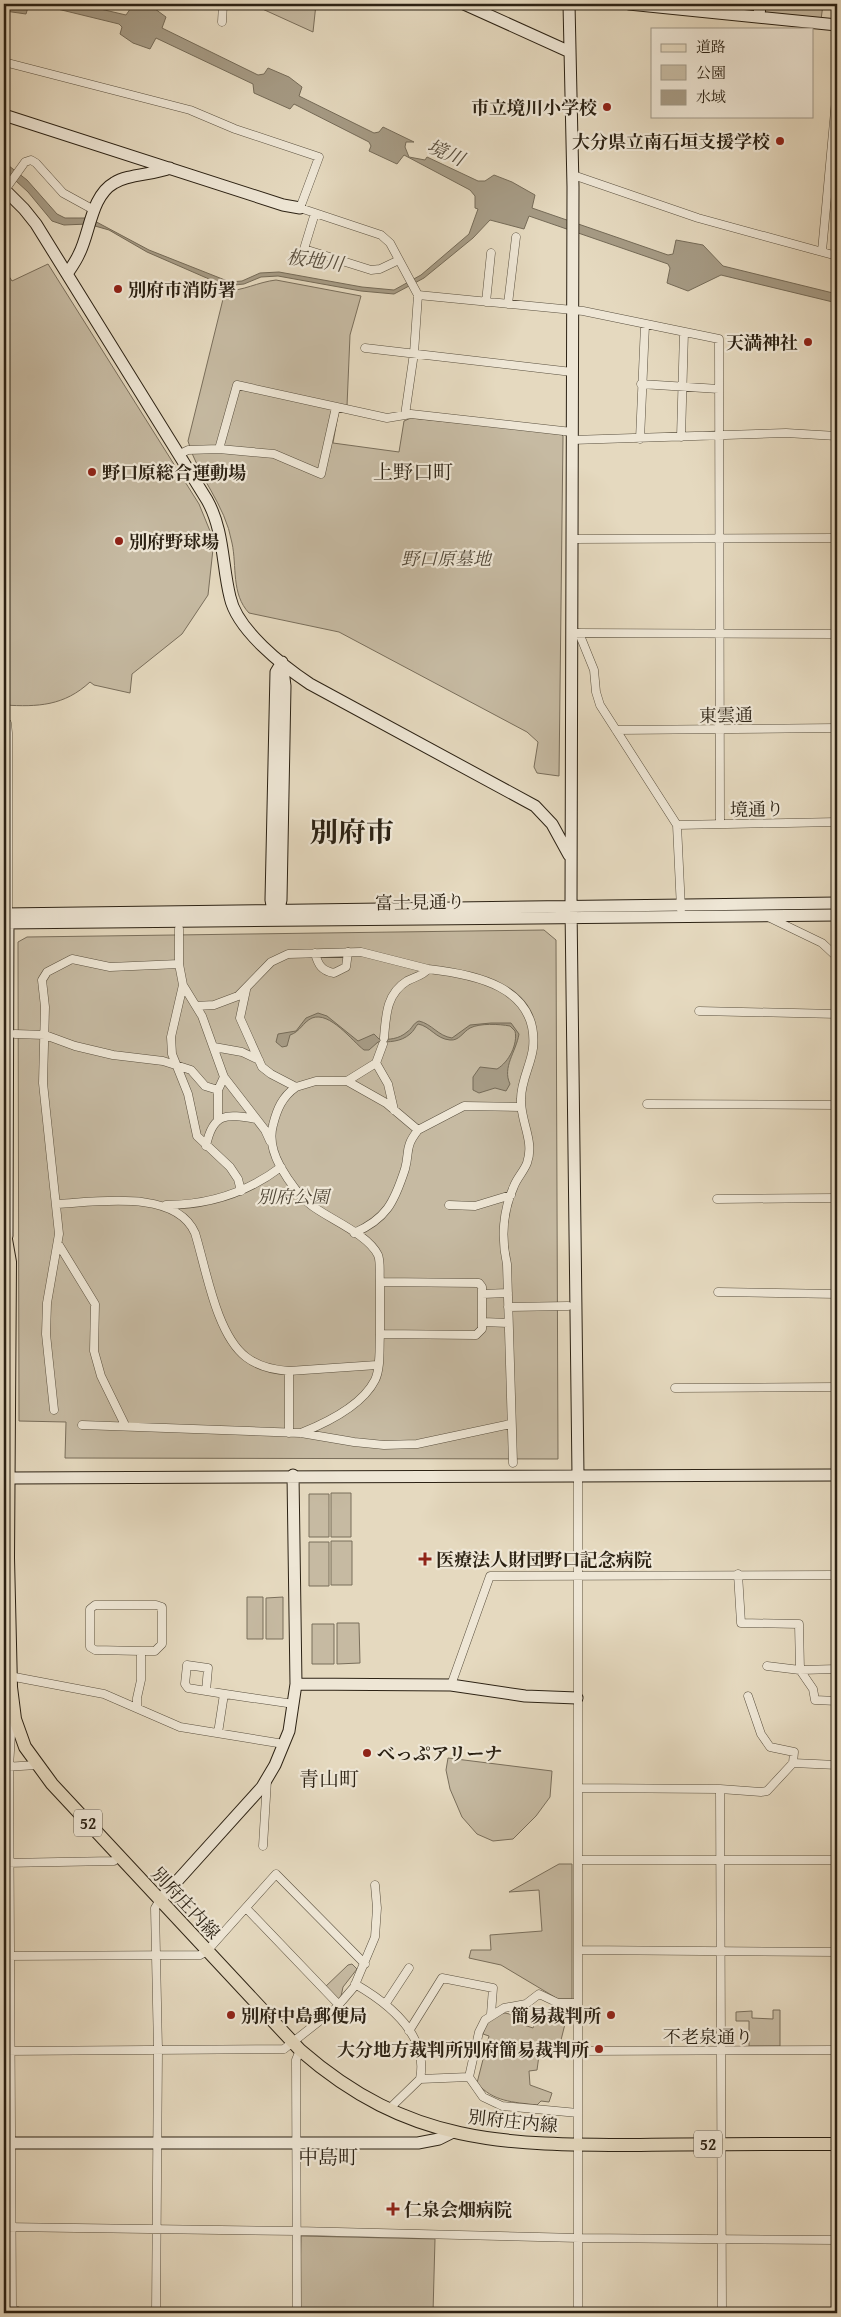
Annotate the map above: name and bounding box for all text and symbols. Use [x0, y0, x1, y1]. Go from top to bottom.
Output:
legend [651, 28, 814, 118]
text: 道路 [696, 36, 726, 57]
text: 公園 [696, 62, 726, 83]
text: 水域 [696, 86, 726, 107]
place label: 市立境川小学校 [471, 94, 597, 121]
marker: 市立境川小学校 [601, 101, 613, 113]
place label: 大分県立南石垣支援学校 [572, 128, 770, 155]
water label: 境川 [423, 131, 471, 173]
marker: 大分県立南石垣支援学校 [774, 135, 786, 147]
water label: 板地川 [285, 242, 347, 278]
place label: 別府市消防署 [128, 276, 236, 303]
marker: 別府市消防署 [112, 283, 124, 295]
place label: 天満神社 [726, 329, 798, 356]
marker: 天満神社 [802, 336, 814, 348]
district label: 上野口町 [373, 457, 453, 486]
place label: 野口原総合運動場 [102, 459, 246, 486]
marker: 野口原総合運動場 [86, 466, 98, 478]
place label: 別府野球場 [129, 528, 219, 555]
marker: 別府野球場 [113, 535, 125, 547]
park label: 野口原墓地 [401, 545, 493, 572]
street label: 東雲通 [699, 701, 753, 729]
street label: 境通り [730, 795, 784, 823]
district label: 別府市 [310, 811, 394, 852]
street label: 富士見通り [375, 888, 465, 916]
park label: 別府公園 [257, 1183, 332, 1210]
place label: 医療法人財団野口記念病院 [436, 1546, 652, 1573]
marker: 医療法人財団野口記念病院 [418, 1552, 432, 1566]
place label: べっぷアリーナ [377, 1740, 502, 1767]
marker: べっぷアリーナ [361, 1747, 373, 1759]
district label: 青山町 [299, 1764, 359, 1793]
road number: 52 [74, 1810, 102, 1836]
street label: 別府庄内線 [145, 1861, 227, 1945]
place label: 別府中島郵便局 [241, 2002, 367, 2029]
place label: 簡易裁判所 [511, 2002, 601, 2029]
marker: 別府中島郵便局 [225, 2009, 237, 2021]
marker: 簡易裁判所 [605, 2009, 617, 2021]
street label: 不老泉通り [663, 2023, 753, 2050]
place label: 大分地方裁判所別府簡易裁判所 [337, 2036, 589, 2063]
marker: 大分地方裁判所別府簡易裁判所 [593, 2043, 605, 2055]
street label: 別府庄内線 [467, 2103, 559, 2139]
road number: 52 [694, 2130, 722, 2158]
district label: 中島町 [298, 2142, 358, 2171]
place label: 仁泉会畑病院 [404, 2196, 512, 2223]
marker: 仁泉会畑病院 [386, 2202, 400, 2216]

